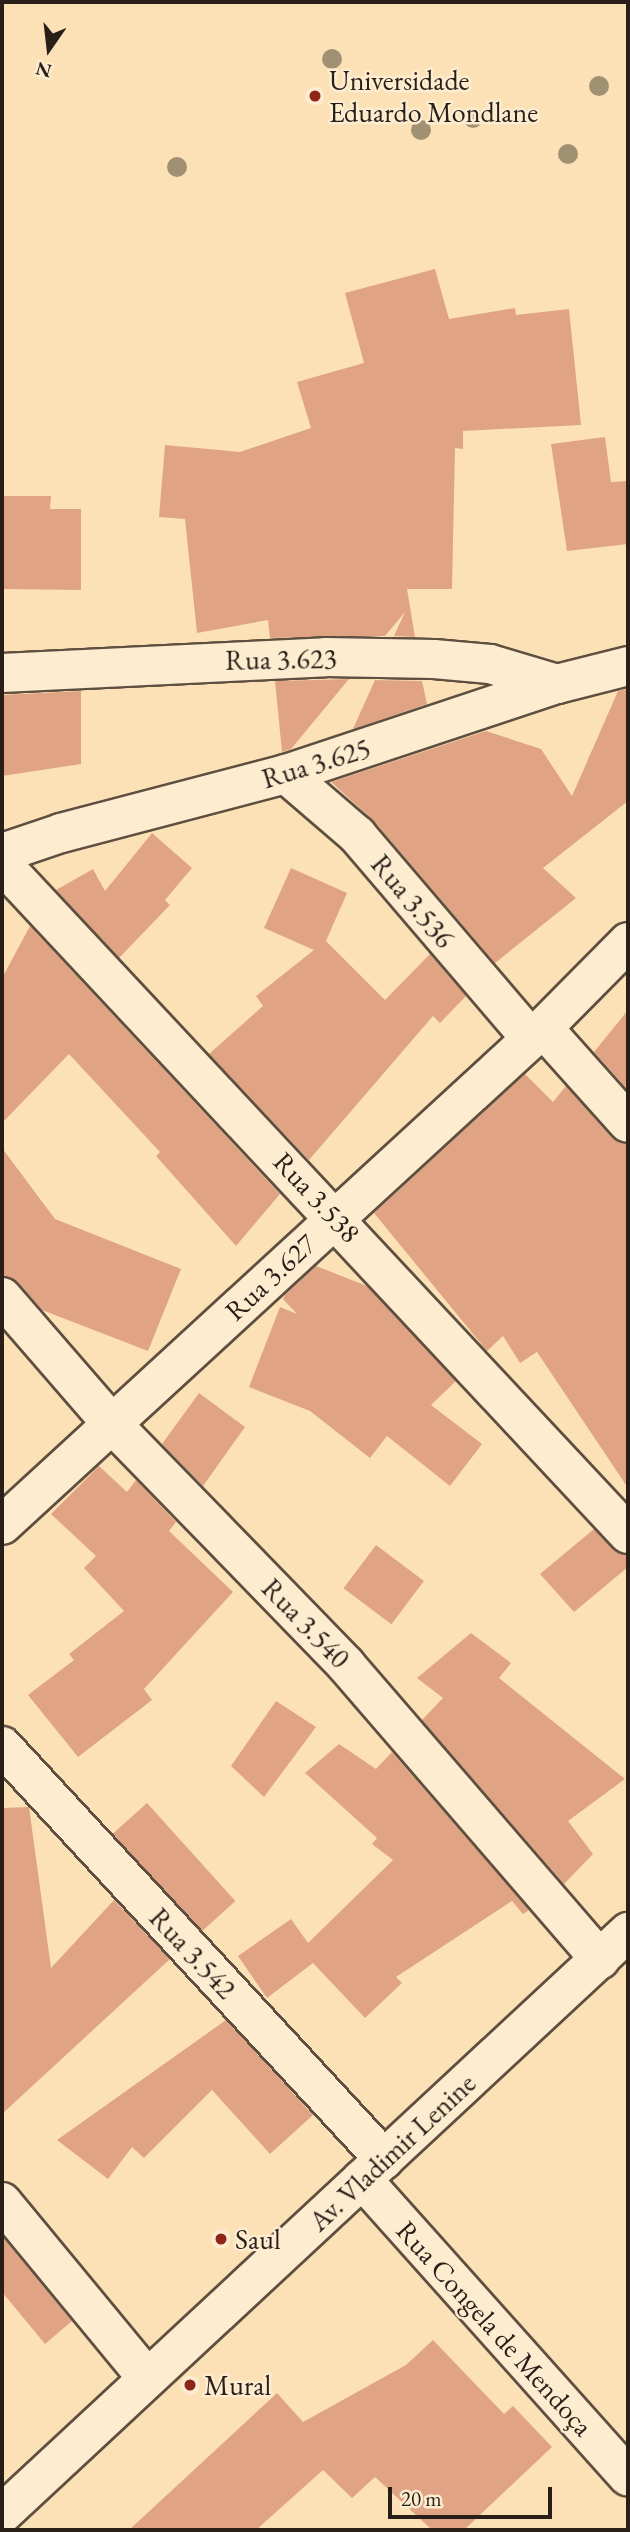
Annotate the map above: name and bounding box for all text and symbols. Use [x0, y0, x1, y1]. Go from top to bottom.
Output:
north arrow [14, 14, 84, 84]
text: N [33, 56, 54, 84]
place label: Universidade Eduardo Mondlane [329, 63, 538, 129]
marker: Universidade Eduardo Mondlane [307, 88, 323, 104]
street label: Rua 3.623 [225, 641, 337, 677]
street label: Rua 3.625 [258, 731, 374, 795]
street label: Rua 3.536 [364, 847, 462, 955]
street label: Rua 3.538 [267, 1145, 367, 1249]
street label: Rua 3.627 [218, 1227, 322, 1327]
street label: Rua 3.540 [255, 1571, 357, 1675]
street label: Rua 3.542 [143, 1901, 243, 2005]
street label: Av. Vladimir Lenine [302, 2066, 482, 2238]
street label: Rua Congela de Mendoça [390, 2214, 600, 2442]
place label: Saul [235, 2222, 281, 2256]
marker: Saul [213, 2231, 229, 2247]
place label: Mural [204, 2368, 271, 2402]
marker: Mural [182, 2377, 198, 2393]
scale bar [392, 2472, 556, 2516]
text: 20 m [401, 2485, 442, 2512]

